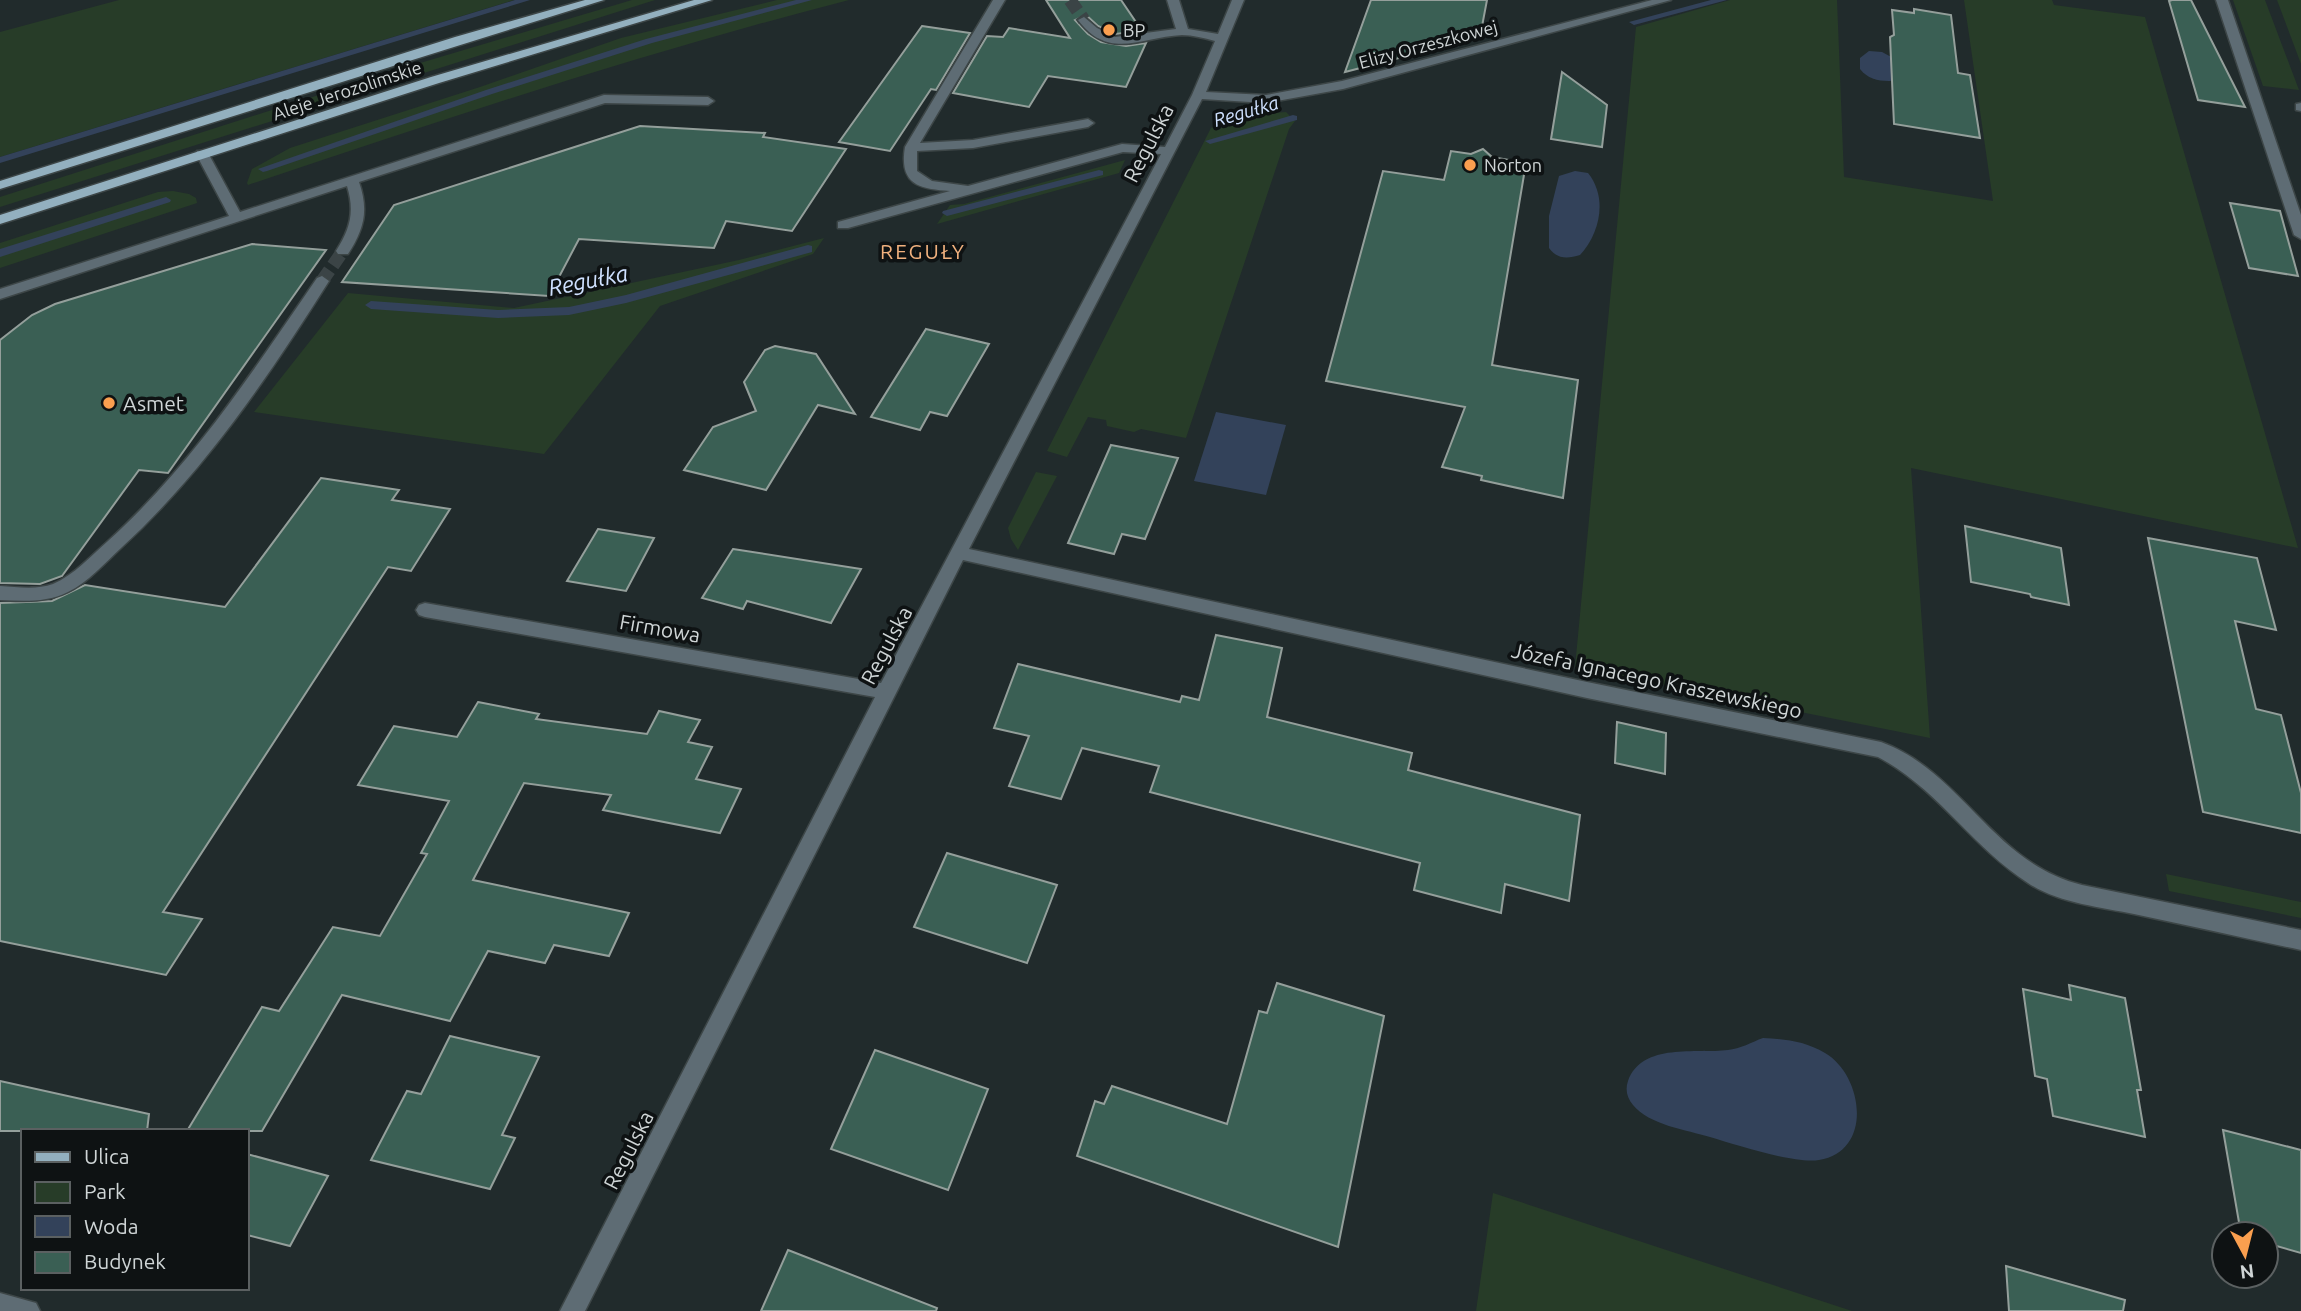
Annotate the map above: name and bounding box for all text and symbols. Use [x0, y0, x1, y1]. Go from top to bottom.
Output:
street label: Elizy Orzeszkowej [1356, 16, 1500, 72]
place label: BP [1123, 20, 1145, 40]
marker: BP [1101, 22, 1117, 38]
street label: Aleje Jerozolimskie [270, 57, 424, 123]
water label: Regułka [1211, 91, 1281, 131]
street label: Regulska [1118, 100, 1178, 186]
place label: Norton [1484, 155, 1542, 175]
marker: Norton [1462, 157, 1478, 173]
district label: REGUŁY [880, 239, 966, 263]
water label: Regułka [546, 260, 630, 300]
place label: Asmet [123, 391, 184, 415]
marker: Asmet [101, 395, 117, 411]
street label: Regulska [856, 602, 916, 688]
street label: Firmowa [618, 609, 702, 647]
street label: Józefa Ignacego Kraszewskiego [1509, 637, 1805, 723]
street label: Regulska [598, 1107, 658, 1193]
legend [21, 1129, 248, 1290]
text: Ulica [84, 1144, 129, 1168]
text: Park [84, 1179, 126, 1203]
text: Woda [84, 1214, 138, 1238]
north arrow [2210, 1220, 2280, 1290]
text: Budynek [84, 1249, 166, 1273]
text: N [2239, 1260, 2255, 1284]

